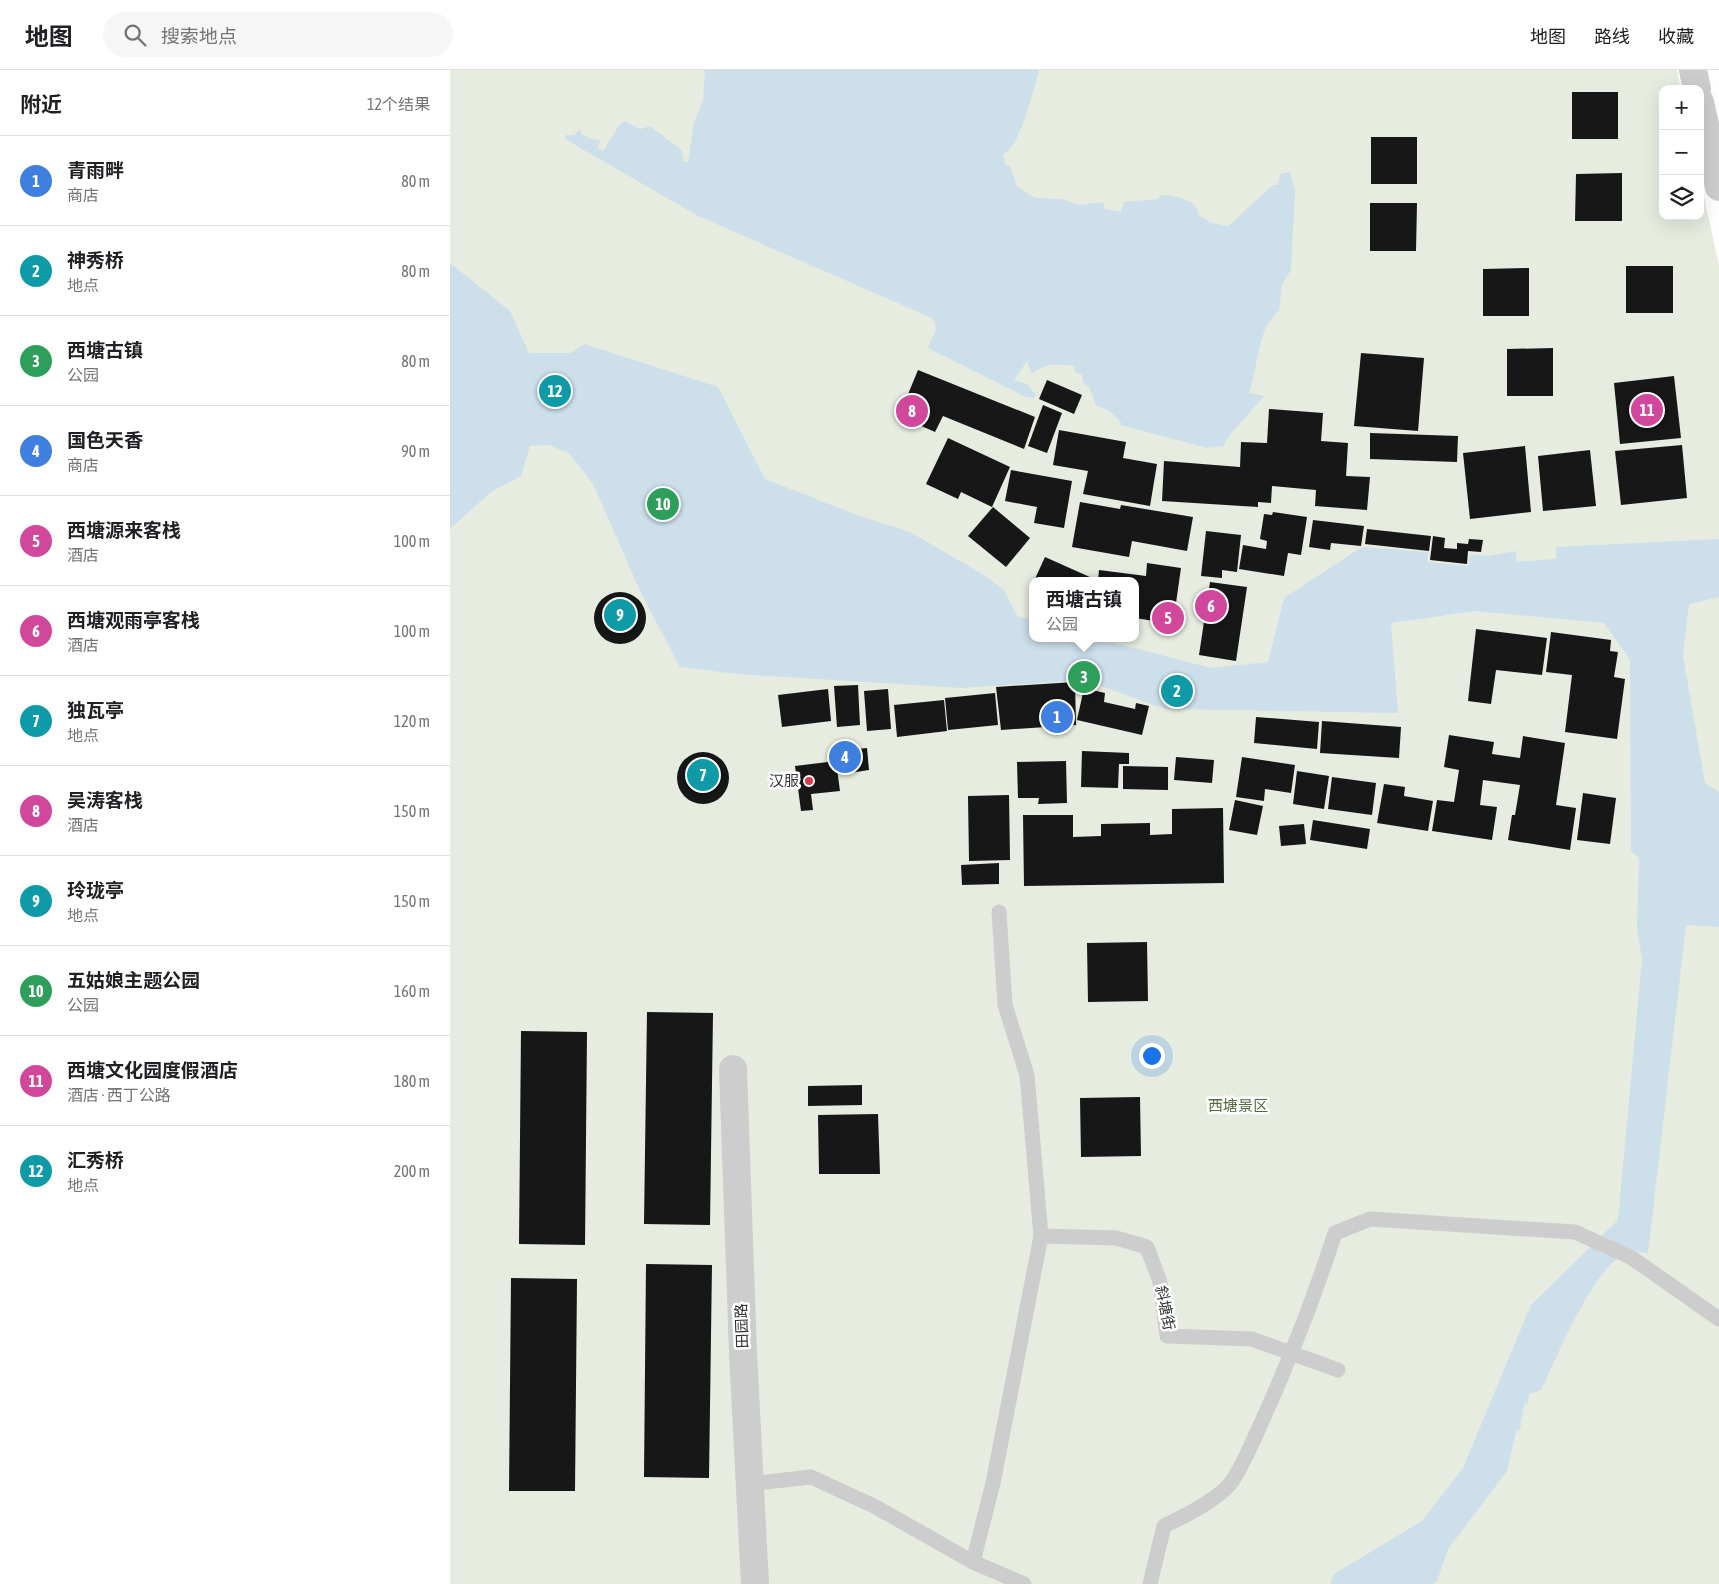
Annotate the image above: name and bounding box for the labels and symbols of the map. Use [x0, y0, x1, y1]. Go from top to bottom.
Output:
pin: 12 [539, 372, 571, 410]
pin: 11 [1631, 391, 1663, 429]
pin: 8 [896, 392, 928, 430]
pin: 10 [647, 485, 679, 523]
pin: 6 [1195, 587, 1227, 625]
pin: 9 [604, 596, 636, 634]
pin: 5 [1152, 599, 1184, 637]
pin: 3 [1068, 658, 1100, 696]
pin: 2 [1161, 672, 1193, 710]
pin: 1 [1041, 698, 1073, 736]
pin: 4 [829, 738, 861, 776]
pin: 7 [687, 756, 719, 794]
place label: 汉服 [769, 772, 799, 789]
marker: 汉服 [803, 775, 815, 787]
your location [1139, 1043, 1165, 1069]
park label: 西塘景区 [1208, 1097, 1268, 1114]
street label: 斜塘街 [1153, 1284, 1178, 1332]
street label: 田园路 [732, 1303, 751, 1349]

